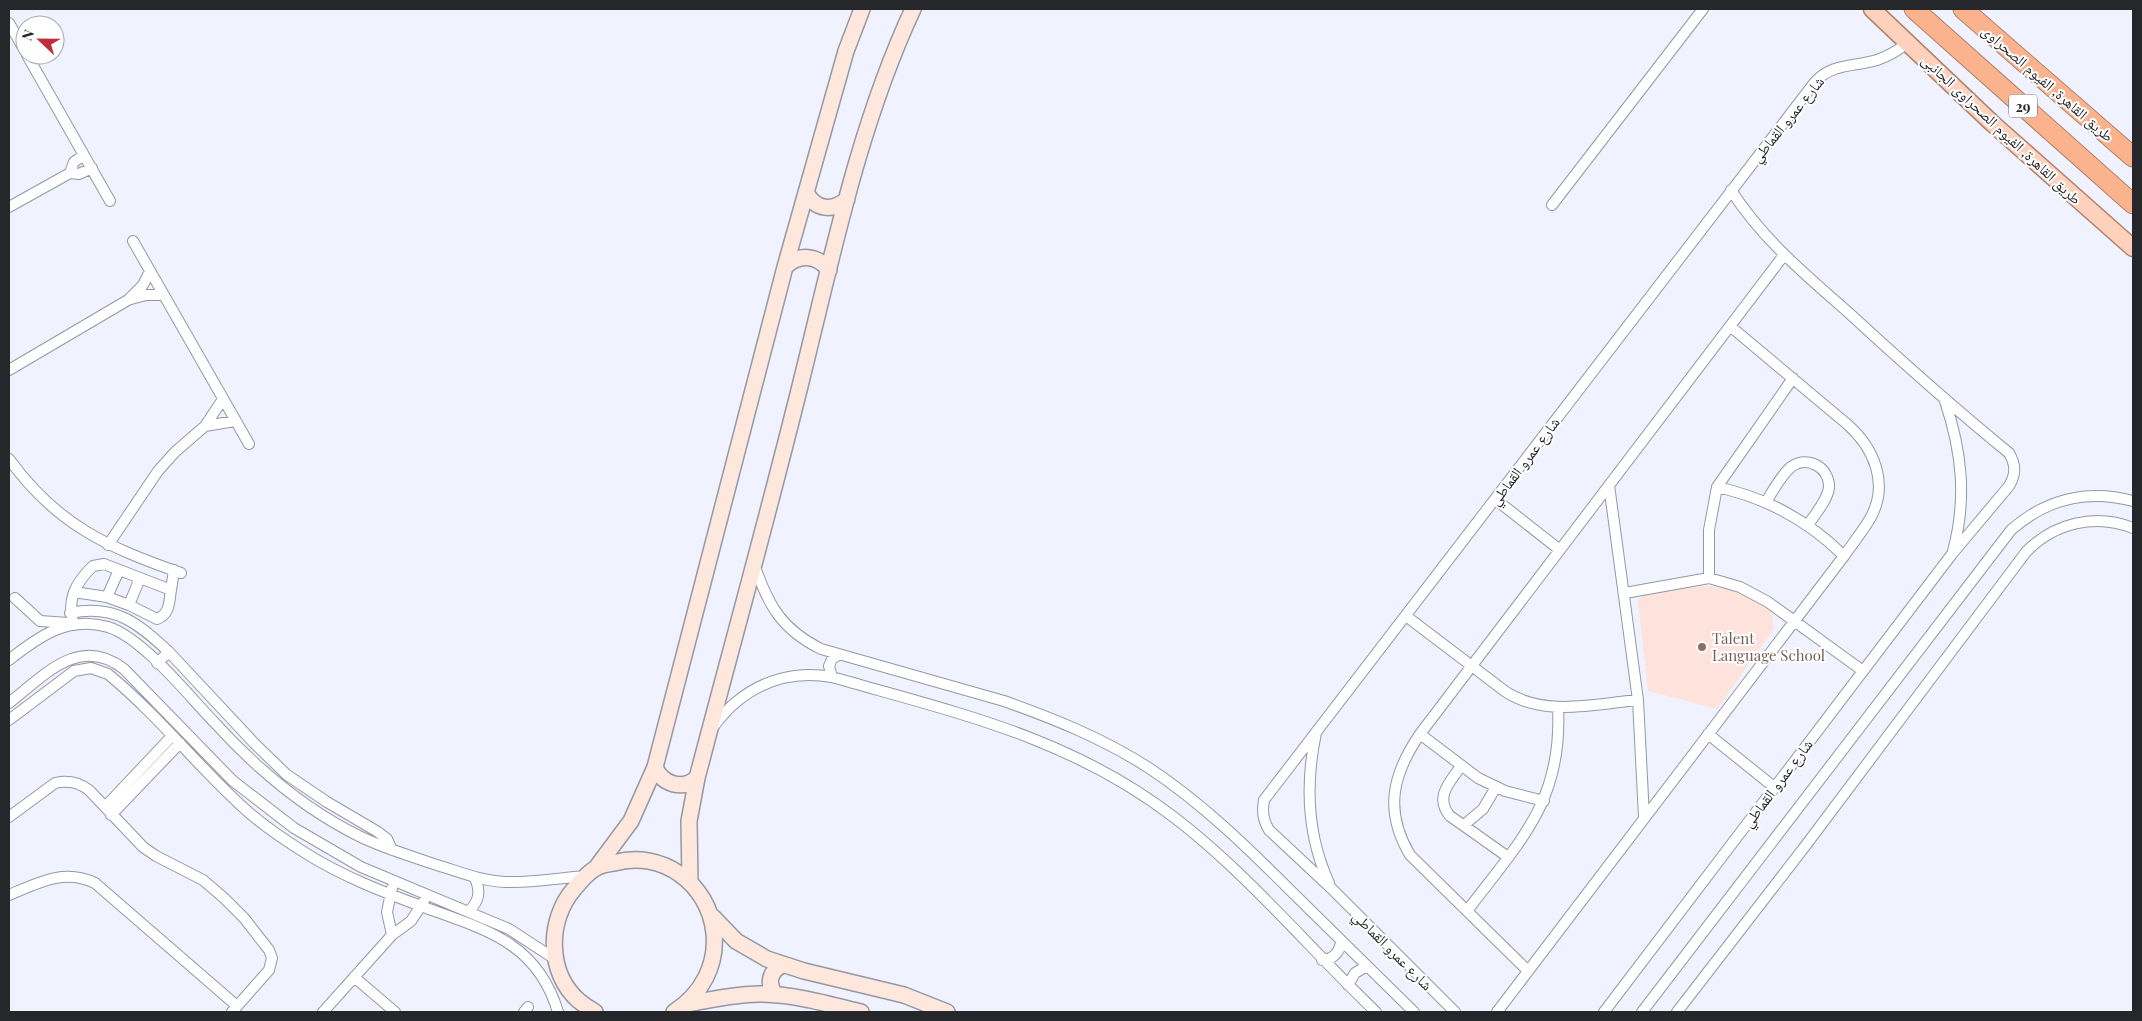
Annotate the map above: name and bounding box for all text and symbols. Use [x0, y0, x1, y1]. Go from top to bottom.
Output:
north arrow [15, 15, 65, 65]
street label: طريق القاهرة, الفيوم الصحراوى [1977, 20, 2118, 147]
text: N [17, 27, 38, 43]
street label: طريق القاهرة, الفيوم الصحراوى الجانبى [1917, 49, 2086, 209]
street label: شارع عمرو القماطي [1746, 72, 1830, 168]
road number: 29 [2009, 94, 2037, 118]
street label: شارع عمرو القماطي [1484, 413, 1566, 511]
place label: Talent Language School [1712, 628, 1825, 665]
marker: Talent Language School [1696, 641, 1708, 653]
street label: شارع عمرو القماطي [1737, 735, 1819, 833]
street label: شارع عمرو القماطي [1347, 906, 1437, 996]

